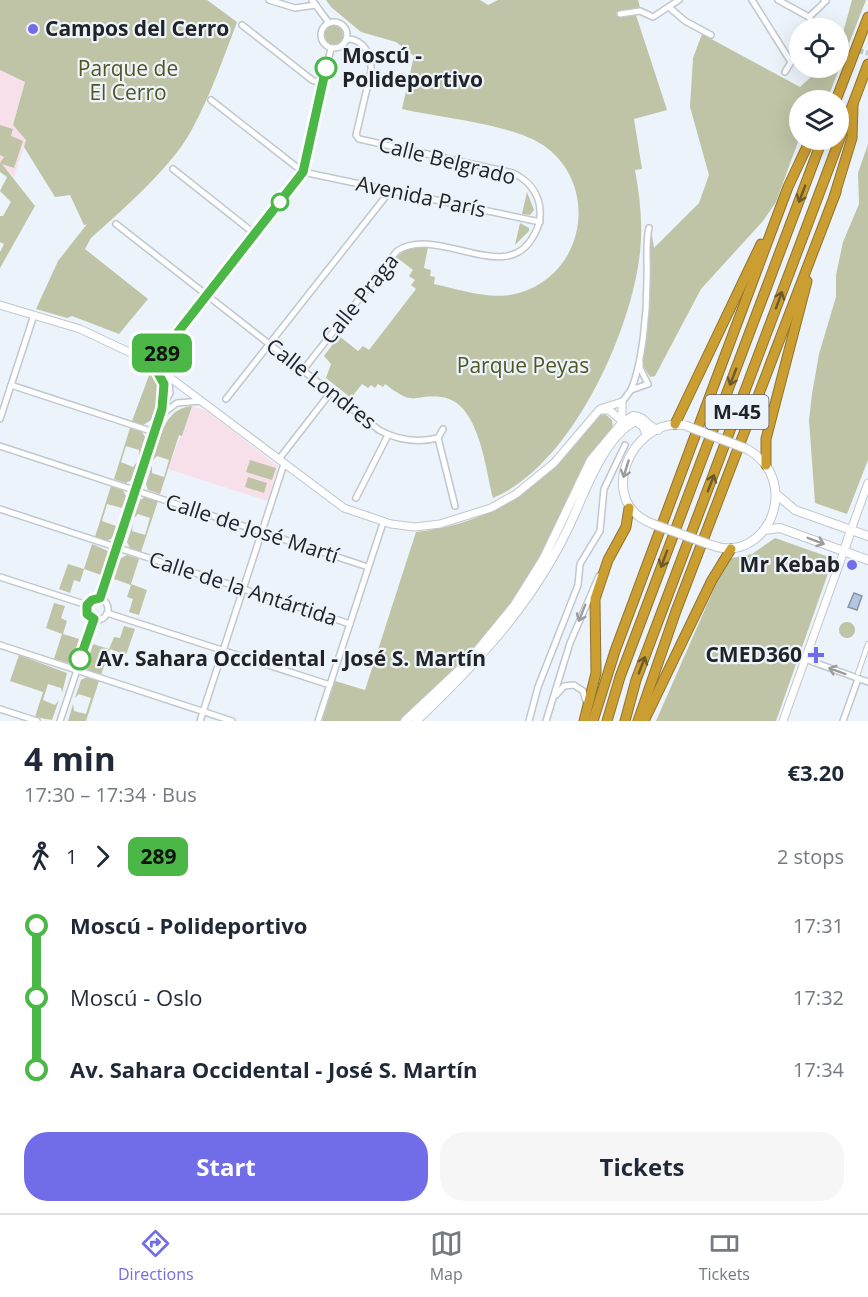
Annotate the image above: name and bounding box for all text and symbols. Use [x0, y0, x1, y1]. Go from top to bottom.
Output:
place label: Campos del Cerro [45, 14, 229, 42]
map controls [789, 18, 849, 150]
button: locate [789, 18, 849, 78]
marker: Campos del Cerro [26, 22, 40, 36]
place label: Moscú - Polideportivo [342, 41, 483, 93]
park label: Parque de El Cerro [78, 54, 178, 106]
marker: Moscú - Polideportivo [315, 57, 337, 79]
button: layers [789, 90, 849, 150]
street label: Calle Belgrado [376, 129, 519, 191]
street label: Avenida París [354, 169, 489, 223]
one-way arrow [795, 184, 806, 203]
unlabelled marker [271, 193, 289, 211]
street label: Calle Praga [314, 247, 404, 349]
one-way arrow [774, 291, 785, 310]
street label: Calle Londres [261, 331, 382, 435]
line badge: 289 [128, 334, 196, 372]
text: 289 [144, 339, 180, 367]
park label: Parque Peyas [457, 351, 589, 379]
one-way arrow [726, 367, 737, 385]
road number: M-45 [706, 395, 768, 429]
one-way arrow [620, 459, 632, 478]
one-way arrow [706, 474, 717, 492]
street label: Calle de José Martí [162, 487, 343, 569]
one-way arrow [807, 537, 825, 548]
street label: Calle de la Antártida [146, 544, 341, 632]
one-way arrow [658, 549, 669, 568]
place label: Mr Kebab [740, 550, 840, 578]
marker: Mr Kebab [845, 558, 859, 572]
one-way arrow [576, 603, 587, 621]
place label: CMED360 [705, 640, 802, 668]
place label: Av. Sahara Occidental - José S. Martín [97, 644, 486, 672]
marker: CMED360 [807, 646, 825, 664]
marker: Av. Sahara Occidental - José S. Martín [69, 648, 91, 670]
one-way arrow [637, 656, 648, 675]
one-way arrow [828, 664, 847, 675]
text: 4 min [24, 736, 116, 781]
text: €3.20 [787, 757, 844, 787]
text: 17:30 – 17:34 · Bus [24, 781, 197, 808]
icon: walk [24, 840, 57, 873]
icon: forward [86, 840, 119, 873]
text: 289 [140, 842, 176, 870]
text: 1 [66, 843, 77, 870]
text: 2 stops [777, 843, 844, 870]
text: Moscú - Polideportivo [70, 910, 307, 940]
text: 17:31 [793, 912, 844, 939]
text: Moscú - Oslo [70, 982, 202, 1012]
text: 17:32 [793, 984, 844, 1011]
text: Av. Sahara Occidental - José S. Martín [70, 1054, 478, 1084]
text: 17:34 [793, 1056, 844, 1083]
button: Start [24, 1132, 428, 1201]
button: Tickets [440, 1132, 844, 1201]
tab: Directions [118, 1227, 194, 1285]
tab: Map [430, 1227, 463, 1285]
tab: Tickets [699, 1227, 750, 1285]

